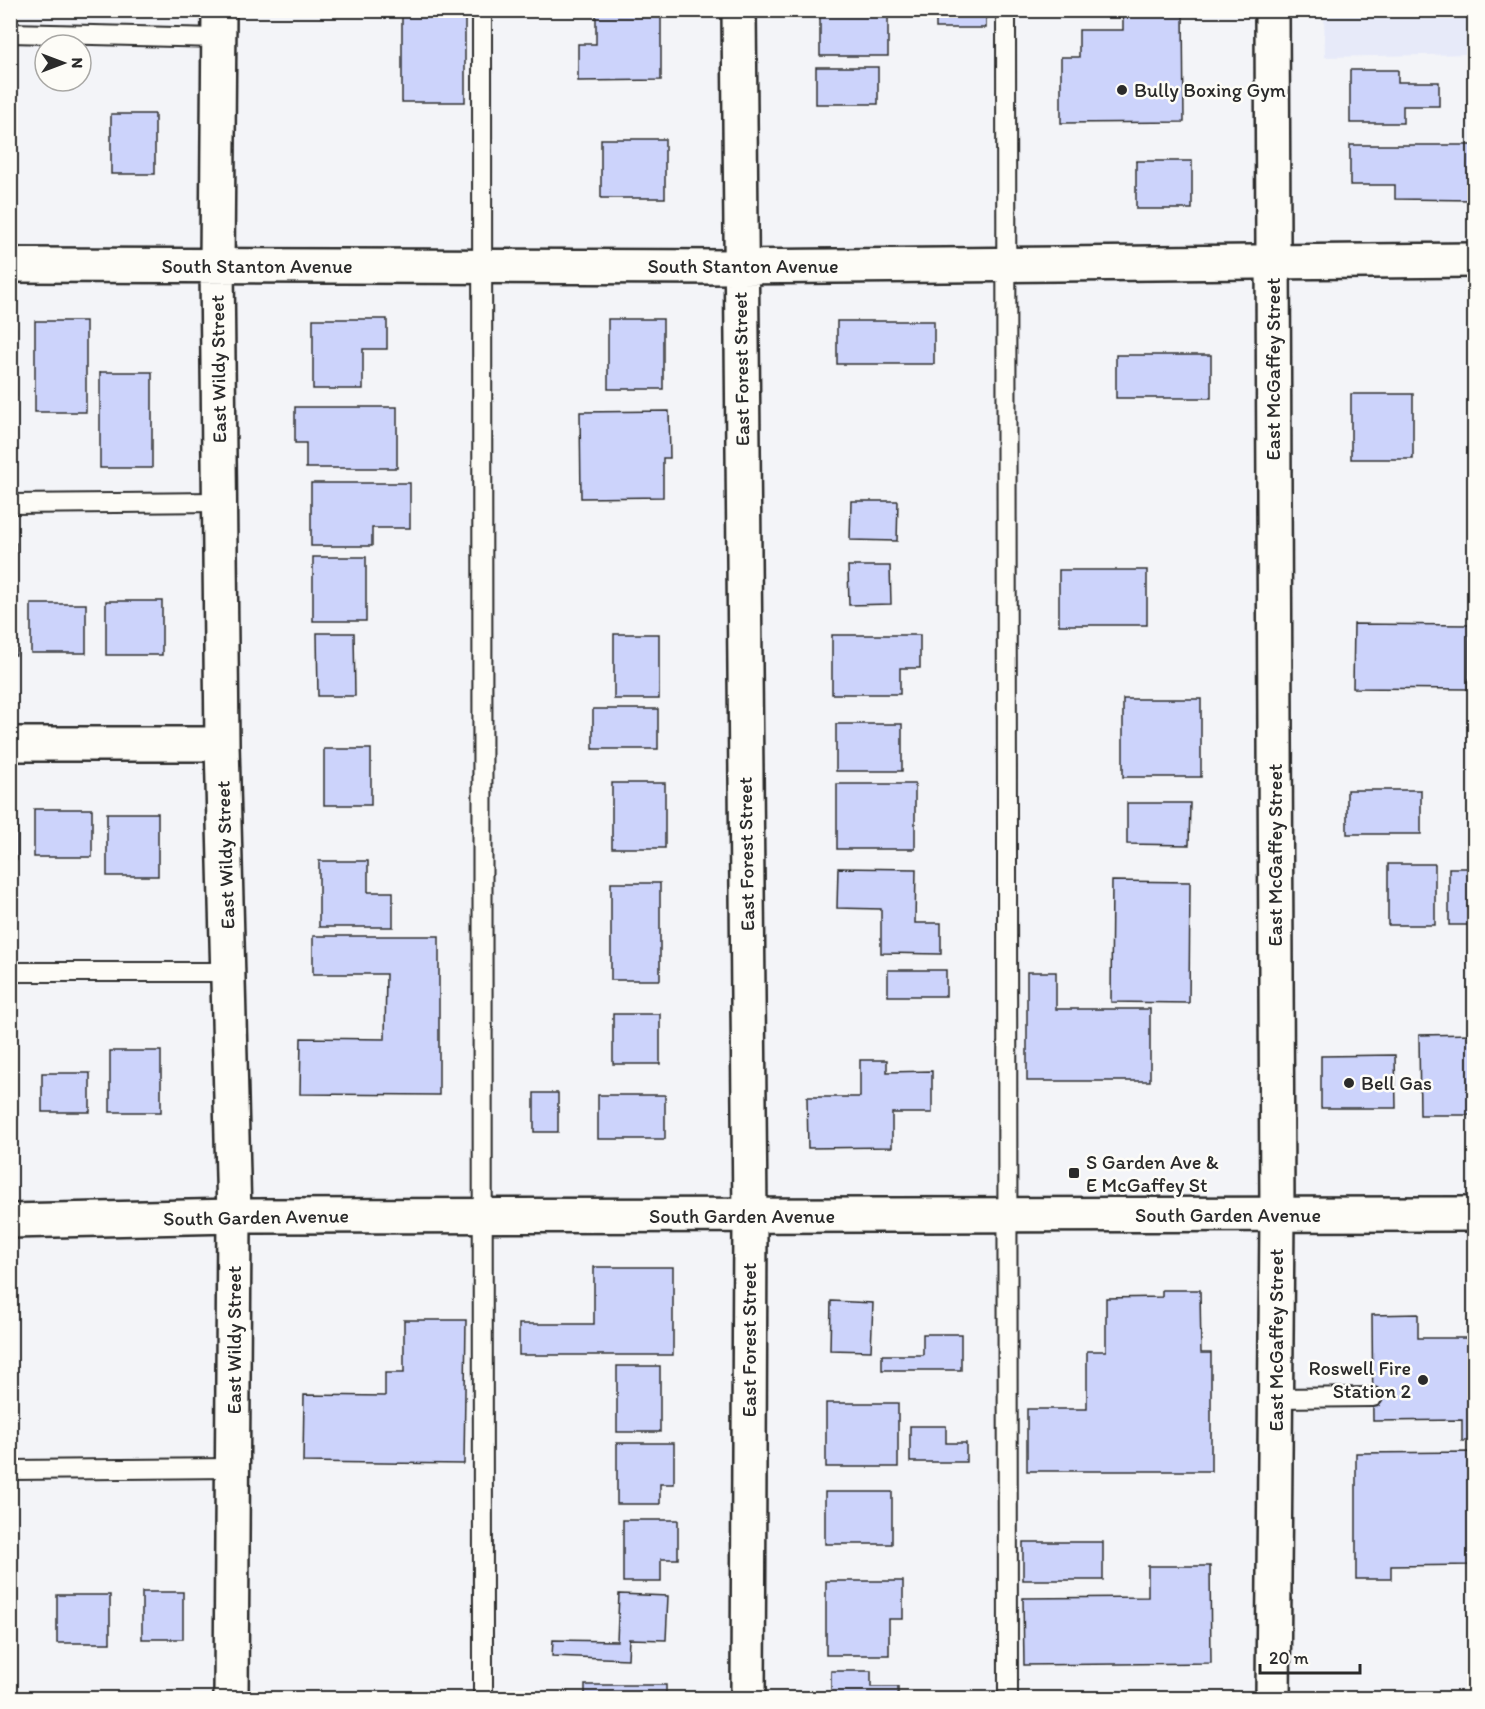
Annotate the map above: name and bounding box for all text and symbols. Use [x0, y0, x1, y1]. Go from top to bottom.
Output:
north arrow [33, 33, 93, 93]
text: N [68, 58, 87, 68]
place label: Bully Boxing Gym [1134, 78, 1286, 102]
marker: Bully Boxing Gym [1115, 83, 1129, 97]
street label: South Stanton Avenue [161, 254, 353, 278]
street label: South Stanton Avenue [647, 254, 839, 278]
street label: East McGaffey Street [1261, 278, 1285, 460]
street label: East Forest Street [728, 291, 754, 446]
street label: East Wildy Street [205, 294, 231, 443]
street label: East McGaffey Street [1263, 764, 1287, 946]
street label: East Forest Street [733, 776, 759, 931]
street label: East Wildy Street [210, 780, 240, 930]
place label: Bell Gas [1361, 1071, 1432, 1095]
marker: Bell Gas [1342, 1076, 1356, 1090]
place label: S Garden Ave & E McGaffey St [1086, 1150, 1219, 1197]
marker: S Garden Ave & E McGaffey St [1067, 1166, 1081, 1180]
street label: South Garden Avenue [163, 1203, 349, 1231]
street label: South Garden Avenue [1135, 1203, 1321, 1227]
street label: South Garden Avenue [649, 1204, 835, 1228]
street label: East McGaffey Street [1264, 1249, 1288, 1431]
street label: East Forest Street [737, 1262, 761, 1417]
street label: East Wildy Street [222, 1265, 246, 1414]
place label: Roswell Fire Station 2 [1309, 1356, 1411, 1403]
marker: Roswell Fire Station 2 [1416, 1373, 1430, 1387]
scale bar [1260, 1637, 1360, 1675]
text: 20 m [1269, 1647, 1309, 1669]

